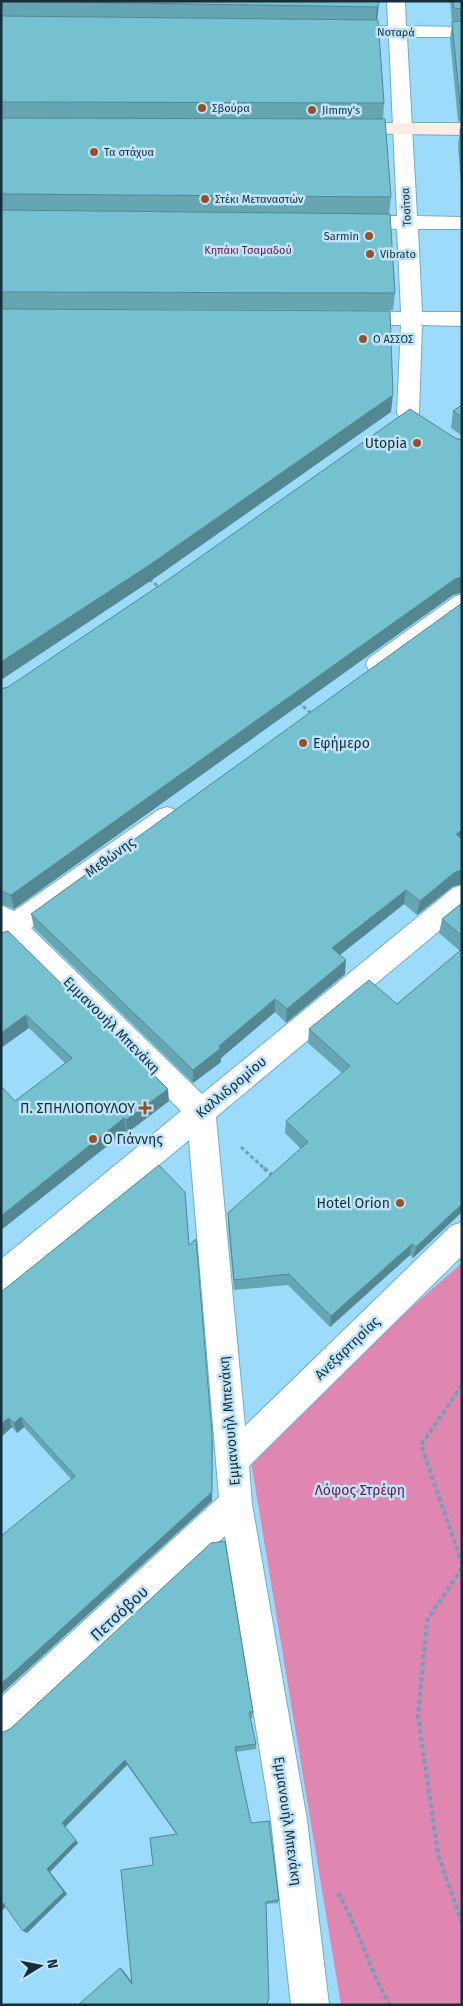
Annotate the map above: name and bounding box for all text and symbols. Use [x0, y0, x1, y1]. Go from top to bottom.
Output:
street label: Νοταρά [377, 26, 415, 39]
marker: Σβούρα [196, 102, 208, 114]
place label: Σβούρα [212, 102, 250, 115]
marker: Jimmy's [306, 104, 318, 116]
place label: Jimmy's [322, 104, 360, 117]
marker: Τα στάχυα [88, 146, 100, 158]
place label: Τα στάχυα [104, 146, 154, 159]
street label: Τοσίτσα [399, 187, 414, 227]
marker: Στέκι Μεταναστών [199, 193, 211, 205]
place label: Στέκι Μεταναστών [215, 193, 304, 206]
place label: Sarmin [324, 230, 359, 243]
marker: Sarmin [363, 230, 375, 242]
park label: Κηπάκι Τσαμαδού [204, 244, 292, 257]
marker: Vibrato [364, 248, 376, 260]
place label: Vibrato [380, 248, 416, 261]
marker: Ο ΑΣΣΟΣ [357, 333, 369, 345]
place label: Ο ΑΣΣΟΣ [373, 333, 414, 346]
place label: Utopia [365, 435, 407, 452]
marker: Utopia [411, 437, 423, 449]
place label: Εφήμερο [313, 735, 370, 752]
marker: Εφήμερο [297, 737, 309, 749]
street label: Μεθώνης [82, 833, 139, 881]
street label: Εμμανουήλ Μπενάκη [60, 973, 164, 1077]
street label: Καλλιδρομίου [193, 1053, 270, 1122]
place label: Π. ΣΠΗΛΙΟΠΟΥΛΟΥ [20, 1100, 135, 1117]
marker: Π. ΣΠΗΛΙΟΠΟΥΛΟΥ [139, 1102, 151, 1114]
place label: Ο Γιάννης [103, 1131, 163, 1148]
marker: Ο Γιάννης [87, 1133, 99, 1145]
place label: Hotel Orion [317, 1195, 390, 1212]
marker: Hotel Orion [394, 1197, 406, 1209]
street label: Ανεξαρτησίας [311, 1313, 384, 1384]
street label: Εμμανουήλ Μπενάκη [215, 1355, 244, 1487]
park label: Λόφος Στρέφη [315, 1482, 405, 1499]
street label: Πετσόβου [87, 1582, 152, 1645]
street label: Εμμανουήλ Μπενάκη [270, 1755, 305, 1887]
north arrow [15, 1941, 65, 1991]
text: N [43, 1958, 61, 1970]

